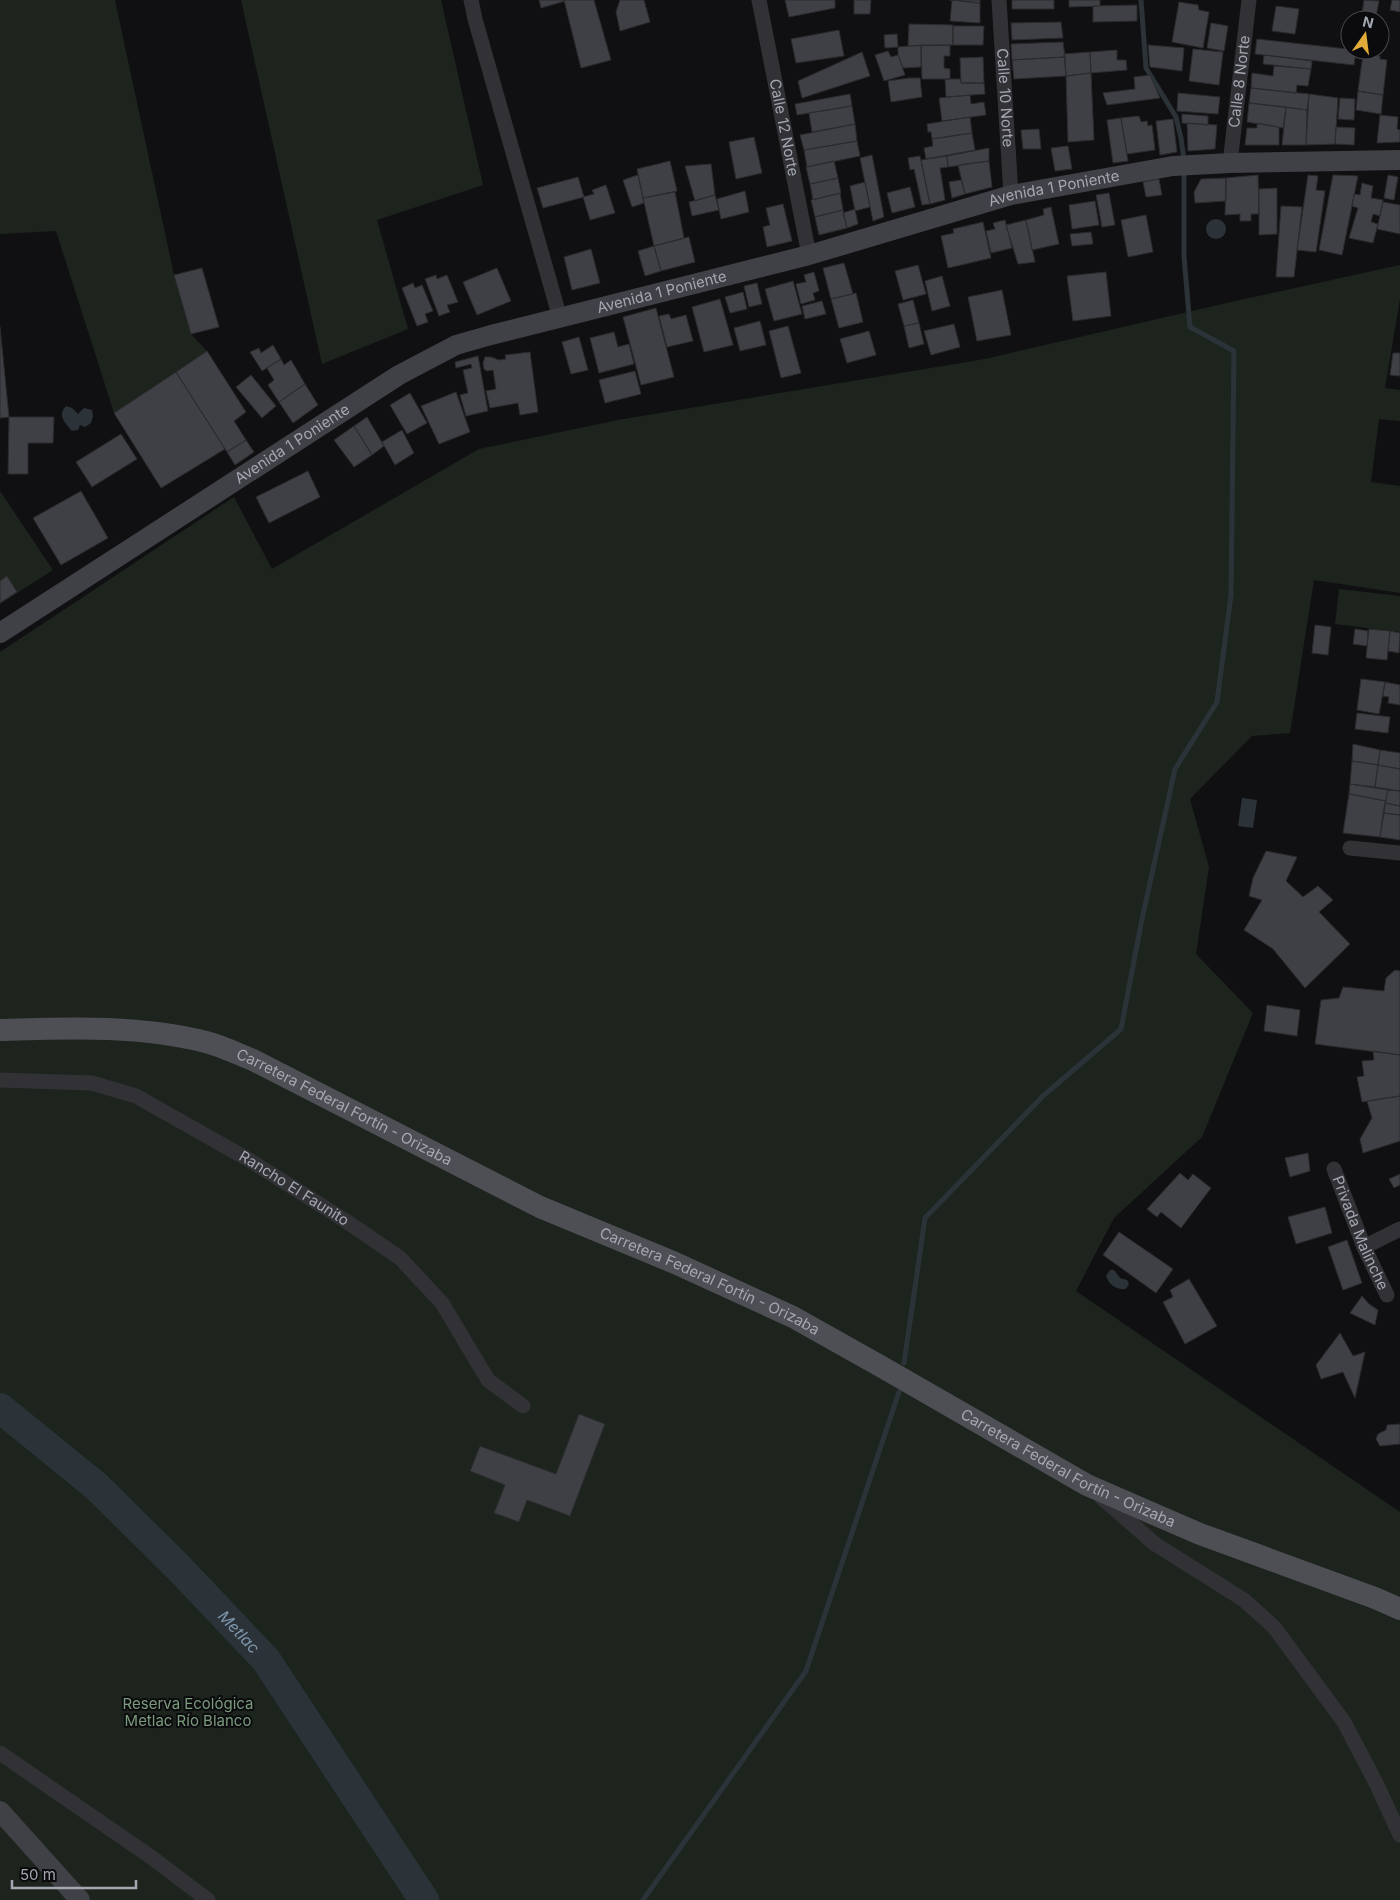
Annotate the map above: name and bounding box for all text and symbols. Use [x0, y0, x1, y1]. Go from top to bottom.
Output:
north arrow [1340, 10, 1390, 60]
text: N [1361, 12, 1375, 31]
street label: Calle 8 Norte [1224, 34, 1254, 129]
street label: Calle 10 Norte [993, 48, 1018, 148]
street label: Calle 12 Norte [766, 77, 803, 178]
street label: Avenida 1 Poniente [986, 166, 1121, 210]
street label: Avenida 1 Poniente [595, 266, 728, 317]
street label: Avenida 1 Poniente [231, 400, 353, 488]
street label: Carretera Federal Fortín - Orizaba [234, 1044, 456, 1169]
street label: Rancho El Faunito [236, 1146, 353, 1230]
street label: Privada Malinche [1328, 1173, 1393, 1293]
street label: Carretera Federal Fortín - Orizaba [597, 1223, 823, 1339]
street label: Carretera Federal Fortín - Orizaba [957, 1404, 1179, 1531]
water label: Metlac [214, 1606, 264, 1657]
park label: Reserva Ecológica Metlac Río Blanco [123, 1694, 253, 1730]
scale bar [12, 1858, 136, 1890]
text: 50 m [20, 1865, 56, 1884]

